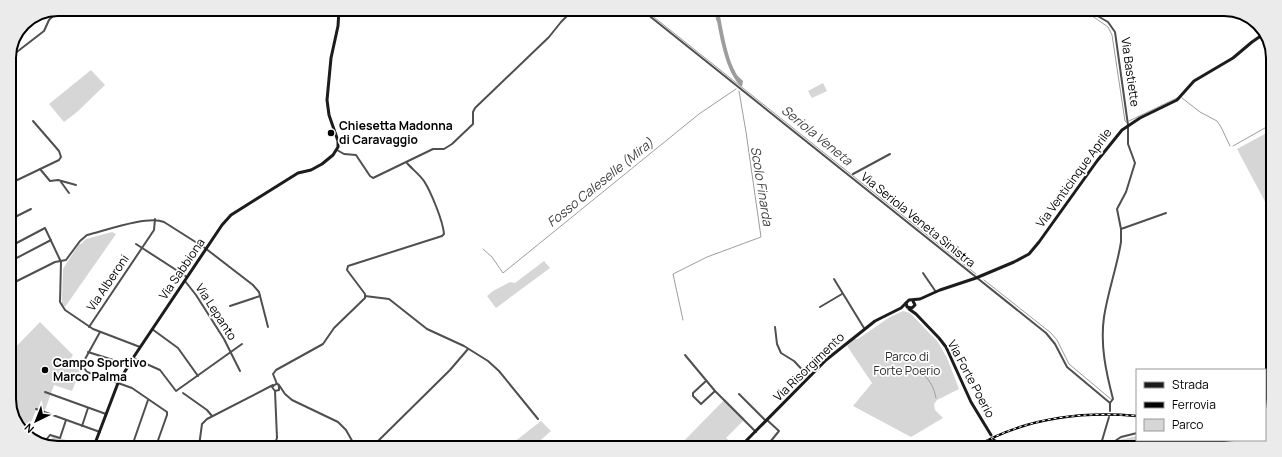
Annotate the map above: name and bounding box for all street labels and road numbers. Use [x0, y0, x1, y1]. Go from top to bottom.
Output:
street label: Via Bastiette [1117, 36, 1144, 108]
street label: Via Venticinque Aprile [1032, 125, 1115, 231]
street label: Via Seriola Veneta Sinistra [858, 168, 979, 271]
street label: Via Sabbiona [155, 235, 208, 303]
street label: Via Alberoni [82, 251, 133, 314]
street label: Via Lepanto [192, 280, 241, 343]
street label: Via Risorgimento [770, 328, 848, 405]
street label: Via Forte Poerio [944, 337, 999, 421]

